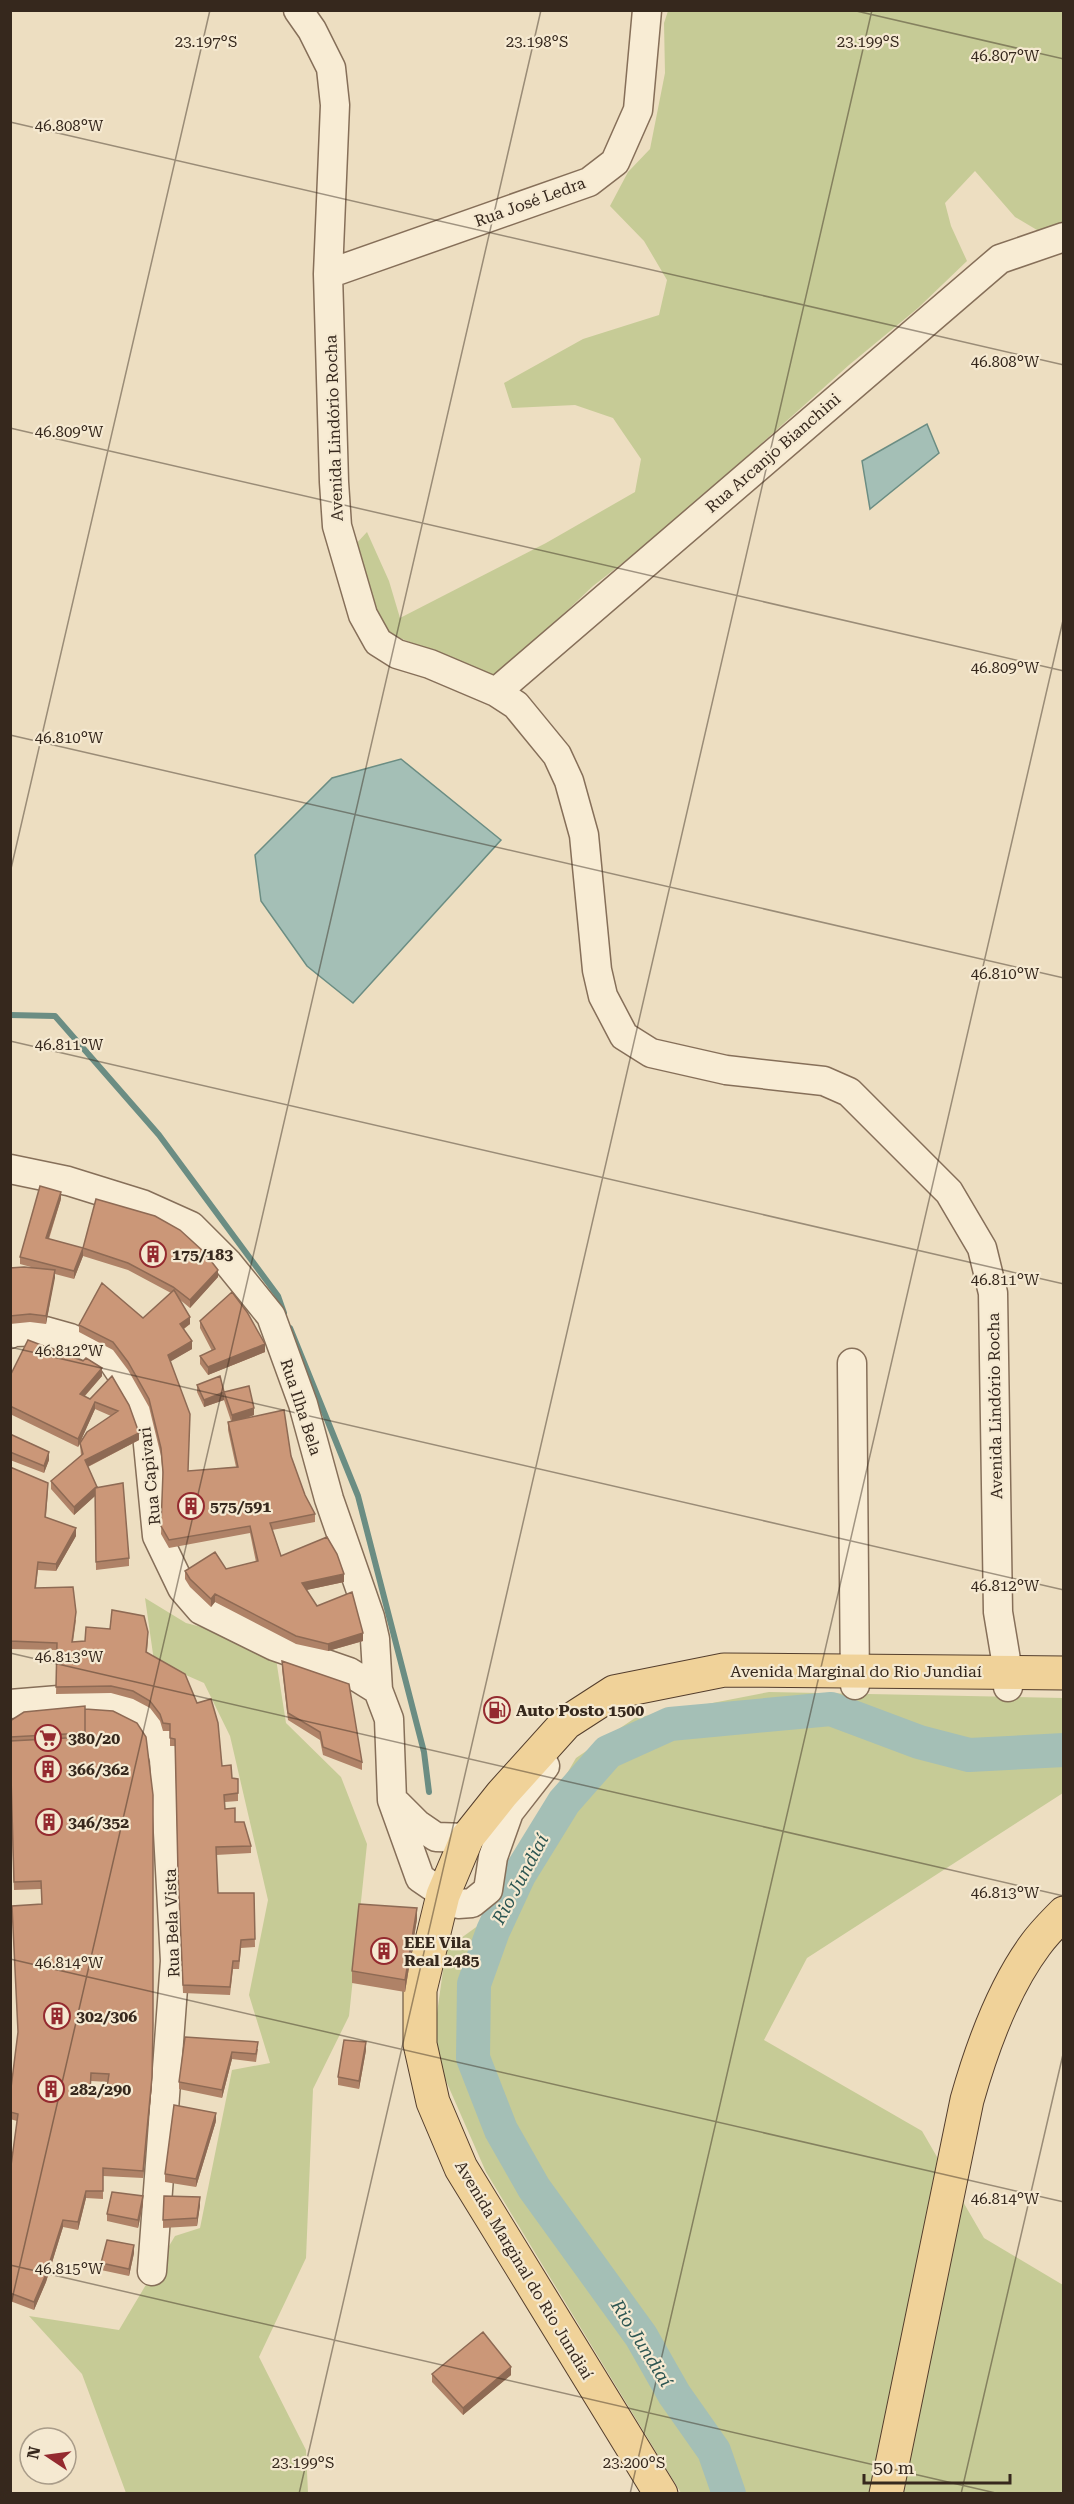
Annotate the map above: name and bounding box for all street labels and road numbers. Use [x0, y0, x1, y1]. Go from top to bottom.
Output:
street label: Rua José Ledra [472, 173, 588, 231]
street label: Avenida Lindório Rocha [321, 334, 347, 522]
street label: Rua Arcanjo Bianchini [702, 389, 844, 517]
street label: Avenida Lindório Rocha [984, 1312, 1006, 1499]
street label: Rua Ilha Bela [276, 1356, 326, 1458]
street label: Rua Capivari [135, 1426, 165, 1526]
street label: Avenida Marginal do Rio Jundiaí [730, 1662, 982, 1681]
street label: Rua Bela Vista [161, 1868, 183, 1978]
street label: Avenida Marginal do Rio Jundiaí [451, 2157, 597, 2383]

